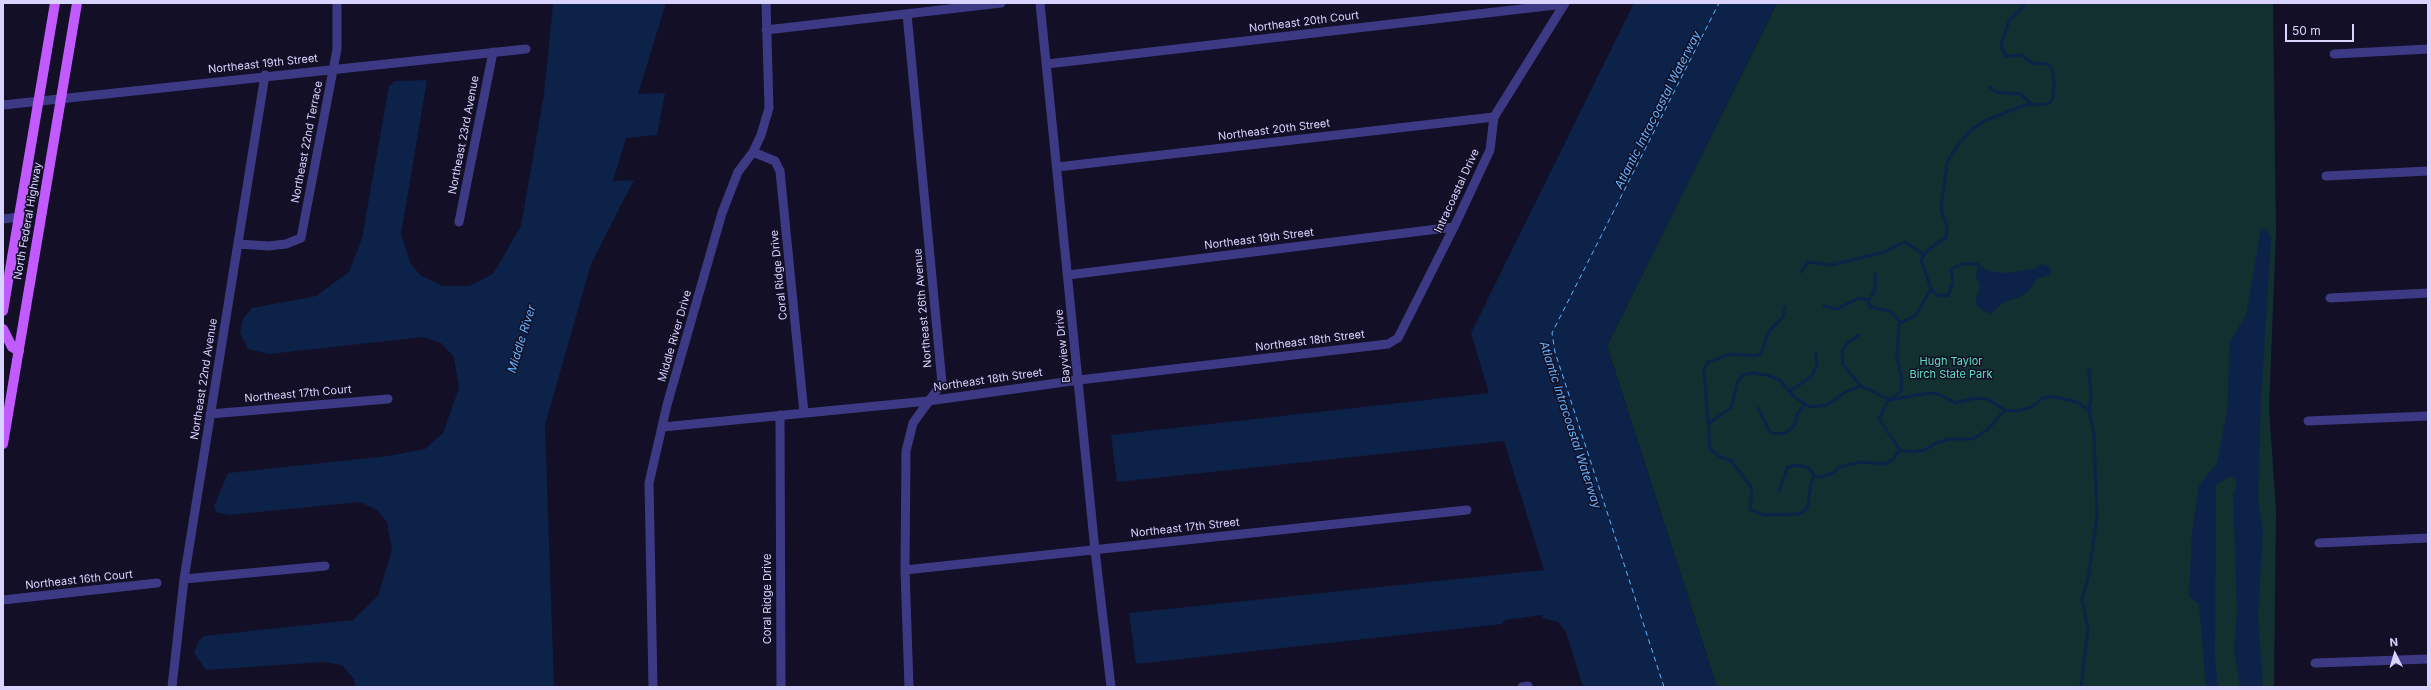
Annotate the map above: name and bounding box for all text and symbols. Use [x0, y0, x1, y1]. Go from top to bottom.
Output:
street label: Northeast 20th Court [1248, 9, 1360, 35]
scale bar [2287, 16, 2356, 42]
text: 50 m [2292, 23, 2321, 38]
water label: Atlantic Intracoastal Waterway [1612, 29, 1704, 191]
street label: Northeast 19th Street [208, 52, 318, 76]
street label: Northeast 23rd Avenue [446, 75, 482, 195]
street label: Northeast 22nd Terrace [289, 80, 325, 204]
street label: Northeast 20th Street [1217, 117, 1331, 143]
street label: Intracoastal Drive [1432, 147, 1482, 235]
street label: North Federal Highway [11, 161, 45, 281]
street label: Northeast 19th Street [1204, 226, 1314, 252]
street label: Coral Ridge Drive [768, 229, 790, 321]
street label: Northeast 26th Avenue [911, 248, 935, 368]
street label: Middle River Drive [656, 289, 694, 383]
water label: Middle River [505, 303, 539, 375]
street label: Bayview Drive [1053, 309, 1073, 383]
street label: Northeast 22nd Avenue [188, 317, 220, 441]
street label: Northeast 18th Street [1255, 328, 1365, 354]
water label: Atlantic Intracoastal Waterway [1536, 340, 1604, 510]
park label: Hugh Taylor Birch State Park [1909, 355, 1993, 381]
street label: Northeast 18th Street [933, 366, 1043, 394]
street label: Northeast 17th Court [244, 383, 352, 405]
street label: Northeast 17th Street [1130, 516, 1240, 540]
street label: Coral Ridge Drive [761, 554, 775, 644]
street label: Northeast 16th Court [25, 568, 133, 592]
north arrow [2375, 634, 2415, 674]
text: N [2389, 635, 2399, 649]

